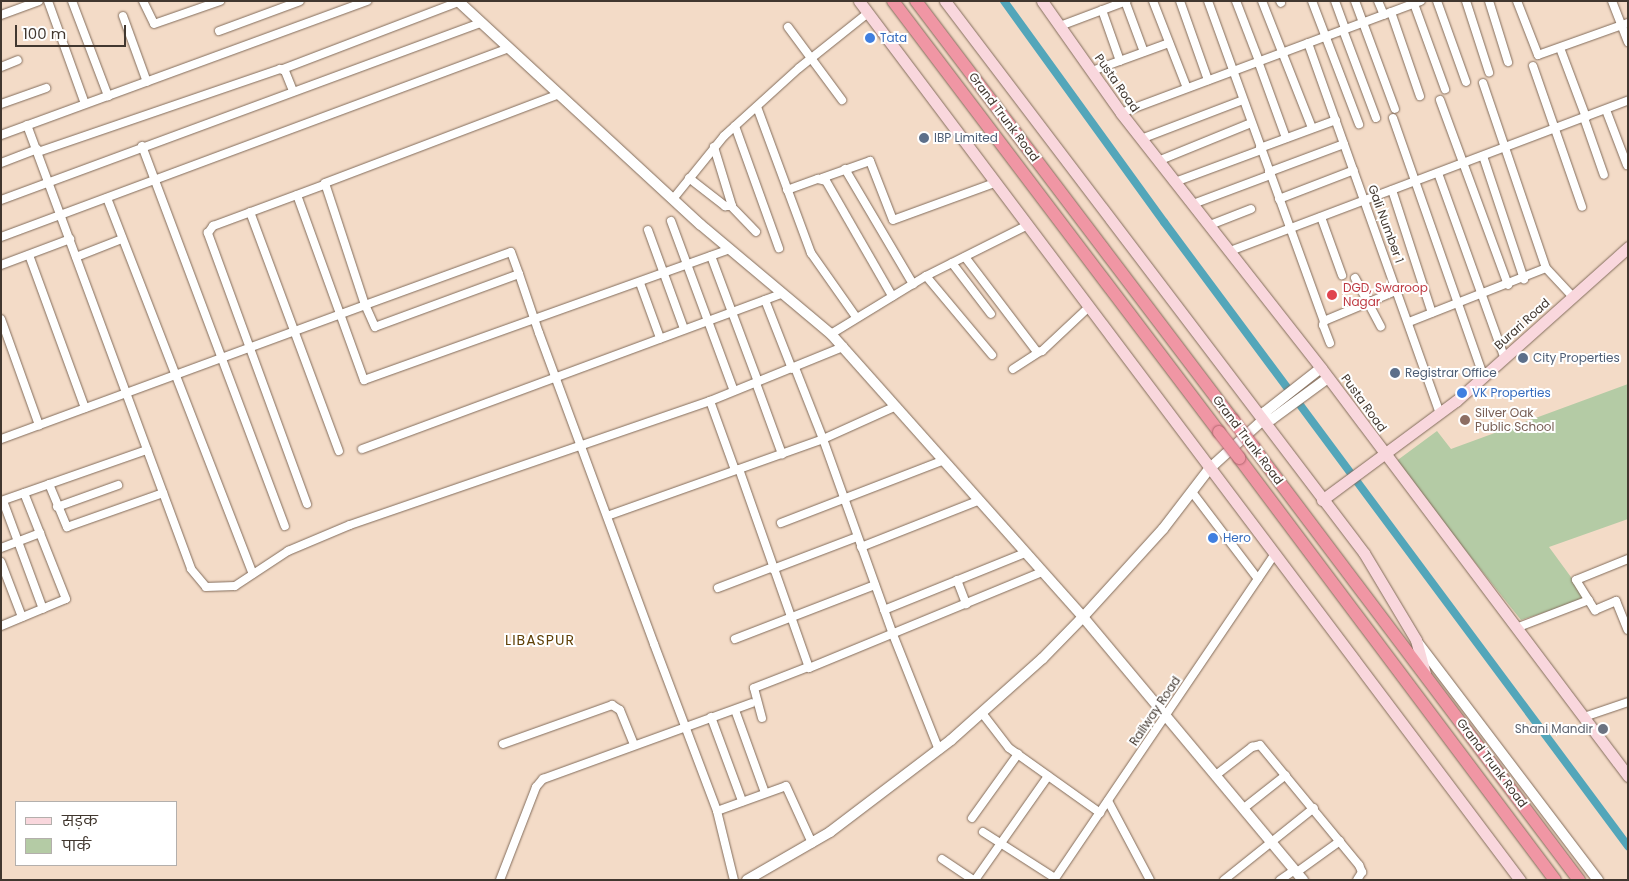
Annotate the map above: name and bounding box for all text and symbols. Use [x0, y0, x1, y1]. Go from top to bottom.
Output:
scale bar [18, 15, 129, 47]
text: 100 m [23, 23, 66, 44]
place label: Tata [880, 31, 907, 45]
marker: Tata [864, 32, 876, 44]
street label: Pusta Road [1092, 51, 1142, 115]
street label: Grand Trunk Road [966, 70, 1042, 164]
place label: IBP Limited [934, 131, 998, 145]
marker: IBP Limited [918, 132, 930, 144]
street label: Gali Number 1 [1365, 183, 1407, 265]
place label: DGD, Swaroop Nagar [1343, 281, 1428, 309]
marker: DGD, Swaroop Nagar [1325, 288, 1339, 302]
street label: Burari Road [1491, 295, 1553, 353]
place label: City Properties [1533, 351, 1620, 365]
marker: City Properties [1517, 352, 1529, 364]
place label: Registrar Office [1405, 366, 1497, 380]
marker: Registrar Office [1389, 367, 1401, 379]
street label: Pusta Road [1338, 371, 1390, 435]
place label: VK Properties [1472, 386, 1551, 400]
marker: VK Properties [1456, 387, 1468, 399]
street label: Grand Trunk Road [1210, 393, 1286, 487]
place label: Silver Oak Public School [1475, 406, 1554, 434]
marker: Silver Oak Public School [1459, 414, 1471, 426]
place label: Hero [1223, 531, 1251, 545]
marker: Hero [1207, 532, 1219, 544]
district label: LIBASPUR [504, 632, 576, 648]
street label: Railway Road [1127, 674, 1183, 748]
street label: Grand Trunk Road [1454, 716, 1530, 810]
place label: Shani Mandir [1515, 722, 1593, 736]
marker: Shani Mandir [1597, 723, 1609, 735]
legend [15, 801, 178, 866]
text: सड़क [62, 810, 98, 831]
text: पार्क [62, 835, 91, 856]

